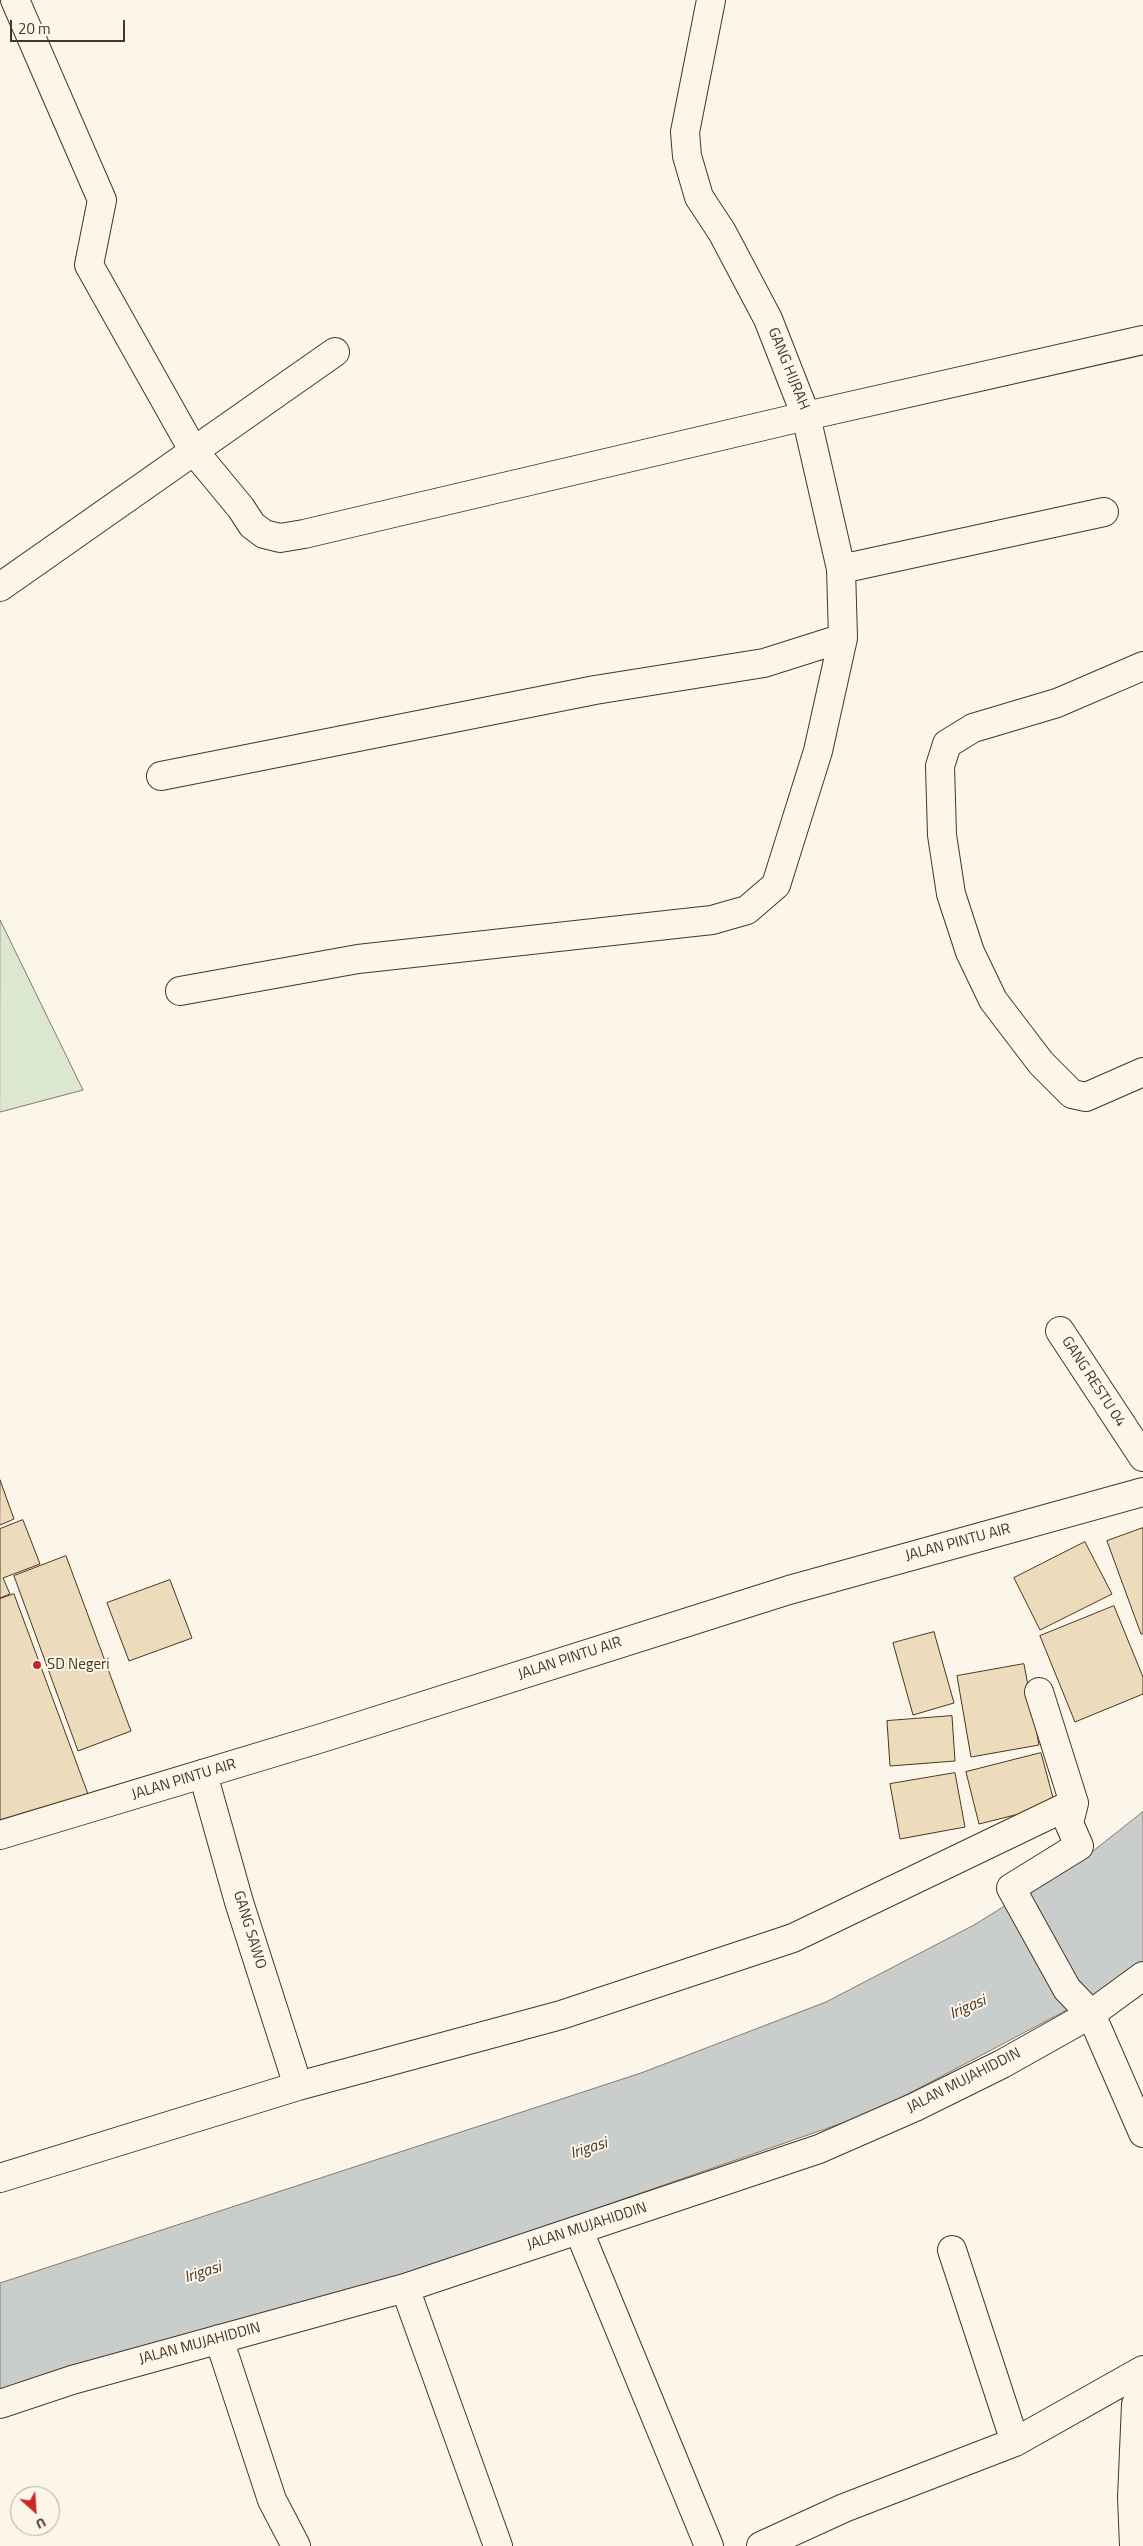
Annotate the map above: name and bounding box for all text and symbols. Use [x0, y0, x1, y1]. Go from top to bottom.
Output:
scale bar [12, 10, 128, 42]
text: 20 m [18, 17, 51, 40]
street label: GANG HIJRAH [763, 325, 813, 413]
street label: GANG RESTU 04 [1057, 1333, 1129, 1431]
street label: JALAN PINTU AIR [903, 1520, 1013, 1566]
street label: JALAN PINTU AIR [516, 1634, 624, 1684]
place label: SD Negeri [47, 1656, 110, 1674]
marker: SD Negeri [31, 1659, 43, 1671]
street label: JALAN PINTU AIR [130, 1756, 238, 1804]
street label: GANG SAWO [229, 1889, 269, 1971]
water label: Irigasi [947, 1992, 989, 2024]
street label: JALAN MUJAHIDDIN [904, 2045, 1024, 2117]
water label: Irigasi [568, 2134, 610, 2164]
street label: JALAN MUJAHIDDIN [525, 2199, 649, 2255]
water label: Irigasi [182, 2258, 224, 2288]
street label: JALAN MUJAHIDDIN [137, 2319, 263, 2369]
north arrow [10, 2486, 60, 2536]
text: U [33, 2513, 50, 2535]

